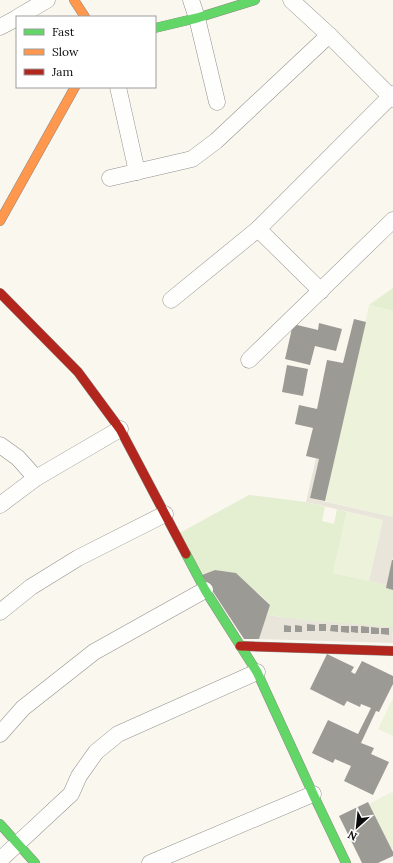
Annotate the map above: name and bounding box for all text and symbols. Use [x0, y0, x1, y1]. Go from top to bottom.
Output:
legend [16, 16, 156, 88]
text: Fast [52, 24, 75, 39]
text: Slow [52, 44, 79, 59]
text: Jam [51, 64, 73, 79]
north arrow [337, 807, 377, 847]
text: N [345, 828, 359, 844]

